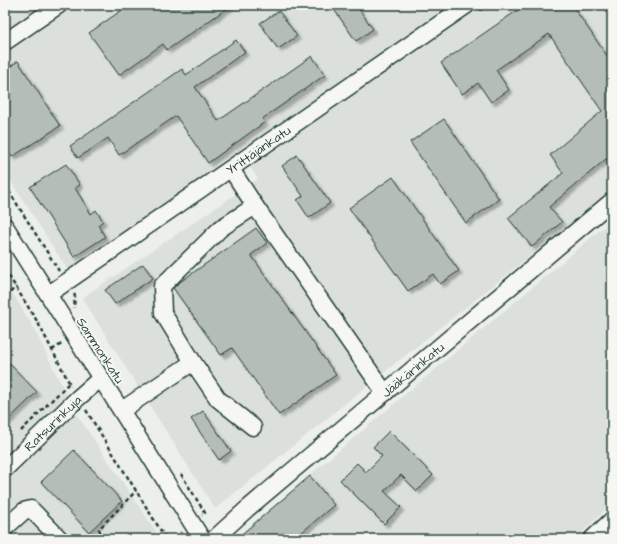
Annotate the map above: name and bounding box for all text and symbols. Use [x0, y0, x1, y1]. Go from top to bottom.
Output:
street label: Yrittäjänkatu [222, 121, 295, 179]
street label: Sammonkatu [72, 314, 128, 387]
street label: Jääkärinkatu [378, 338, 449, 402]
street label: Ratsurinkuja [20, 391, 86, 456]

